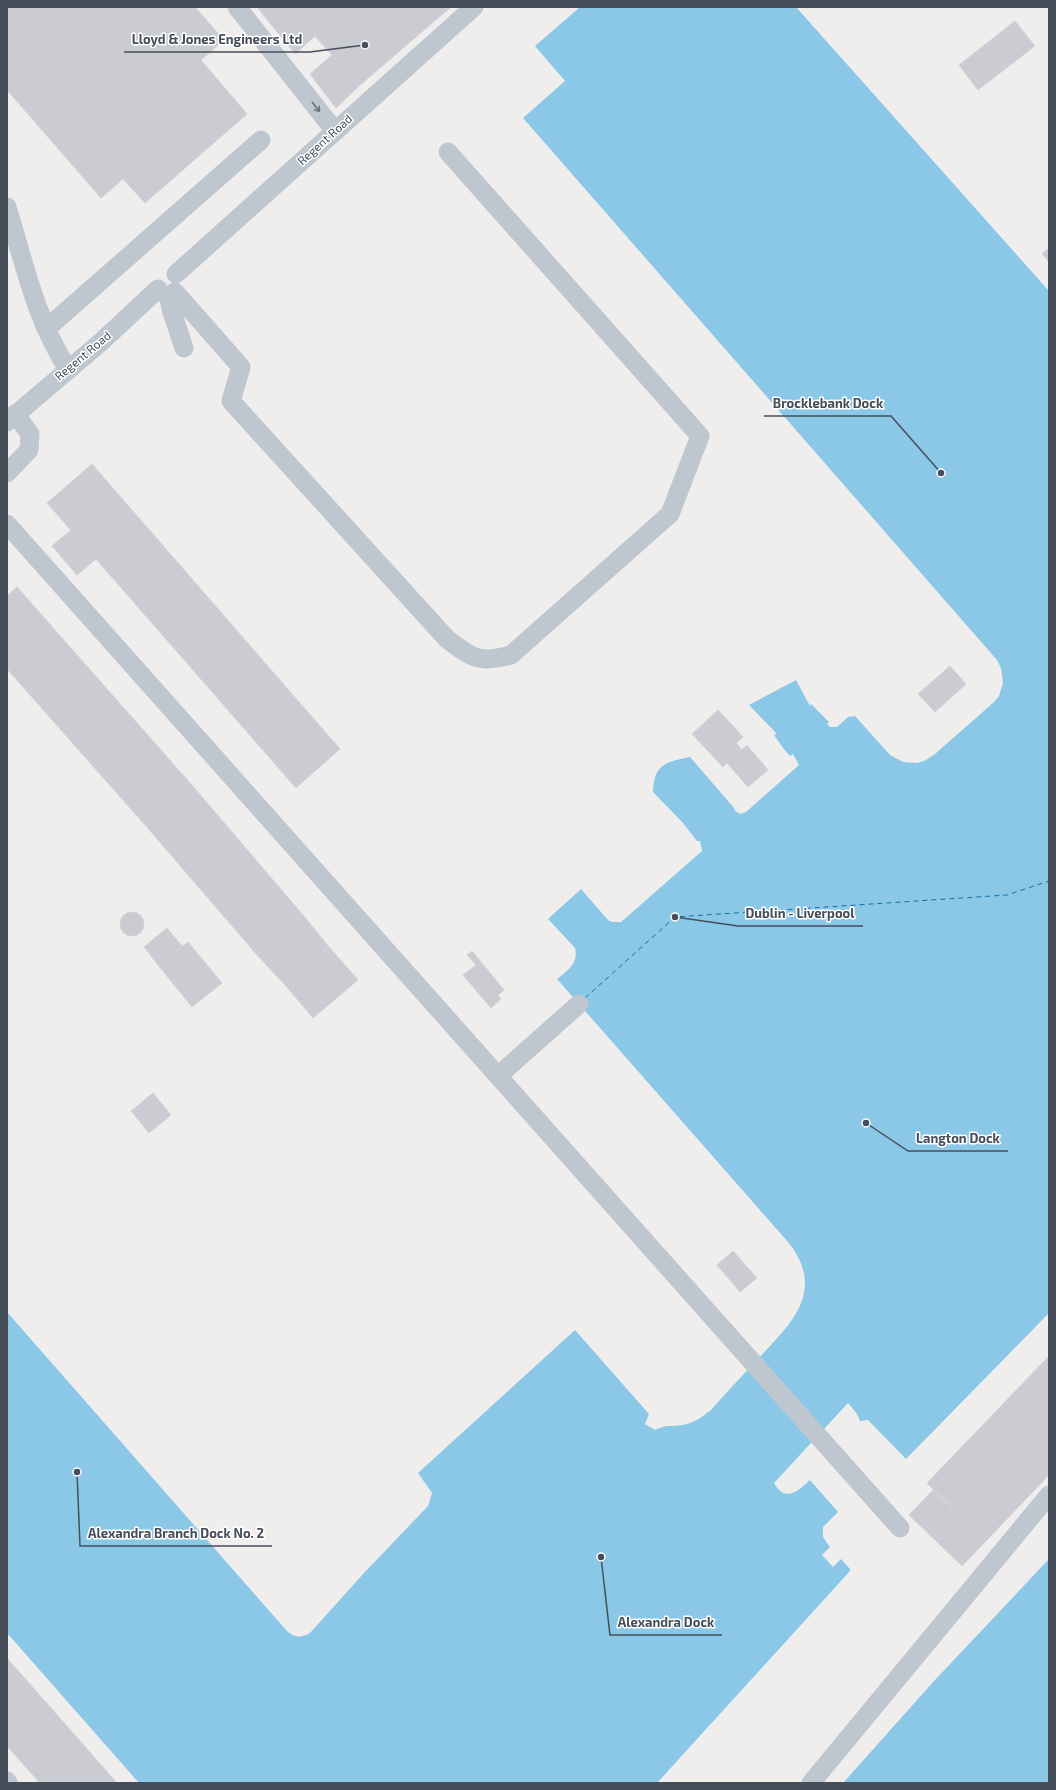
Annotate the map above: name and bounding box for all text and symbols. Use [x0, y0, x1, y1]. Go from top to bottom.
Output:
callout: Lloyd & Jones Engineers Ltd [124, 27, 310, 52]
text: Lloyd & Jones Engineers Ltd [132, 31, 302, 47]
one-way arrow [312, 102, 321, 113]
street label: Regent Road [294, 111, 355, 167]
street label: Regent Road [52, 328, 113, 383]
callout: Brocklebank Dock [764, 391, 891, 416]
text: Brocklebank Dock [773, 395, 884, 411]
callout: Dublin - Liverpool [738, 901, 863, 926]
text: Dublin - Liverpool [745, 905, 855, 921]
callout: Langton Dock [908, 1126, 1008, 1151]
text: Langton Dock [916, 1130, 1001, 1146]
callout: Alexandra Branch Dock No. 2 [80, 1521, 272, 1546]
text: Alexandra Branch Dock No. 2 [88, 1525, 264, 1541]
callout: Alexandra Dock [610, 1610, 722, 1635]
text: Alexandra Dock [618, 1614, 715, 1630]

